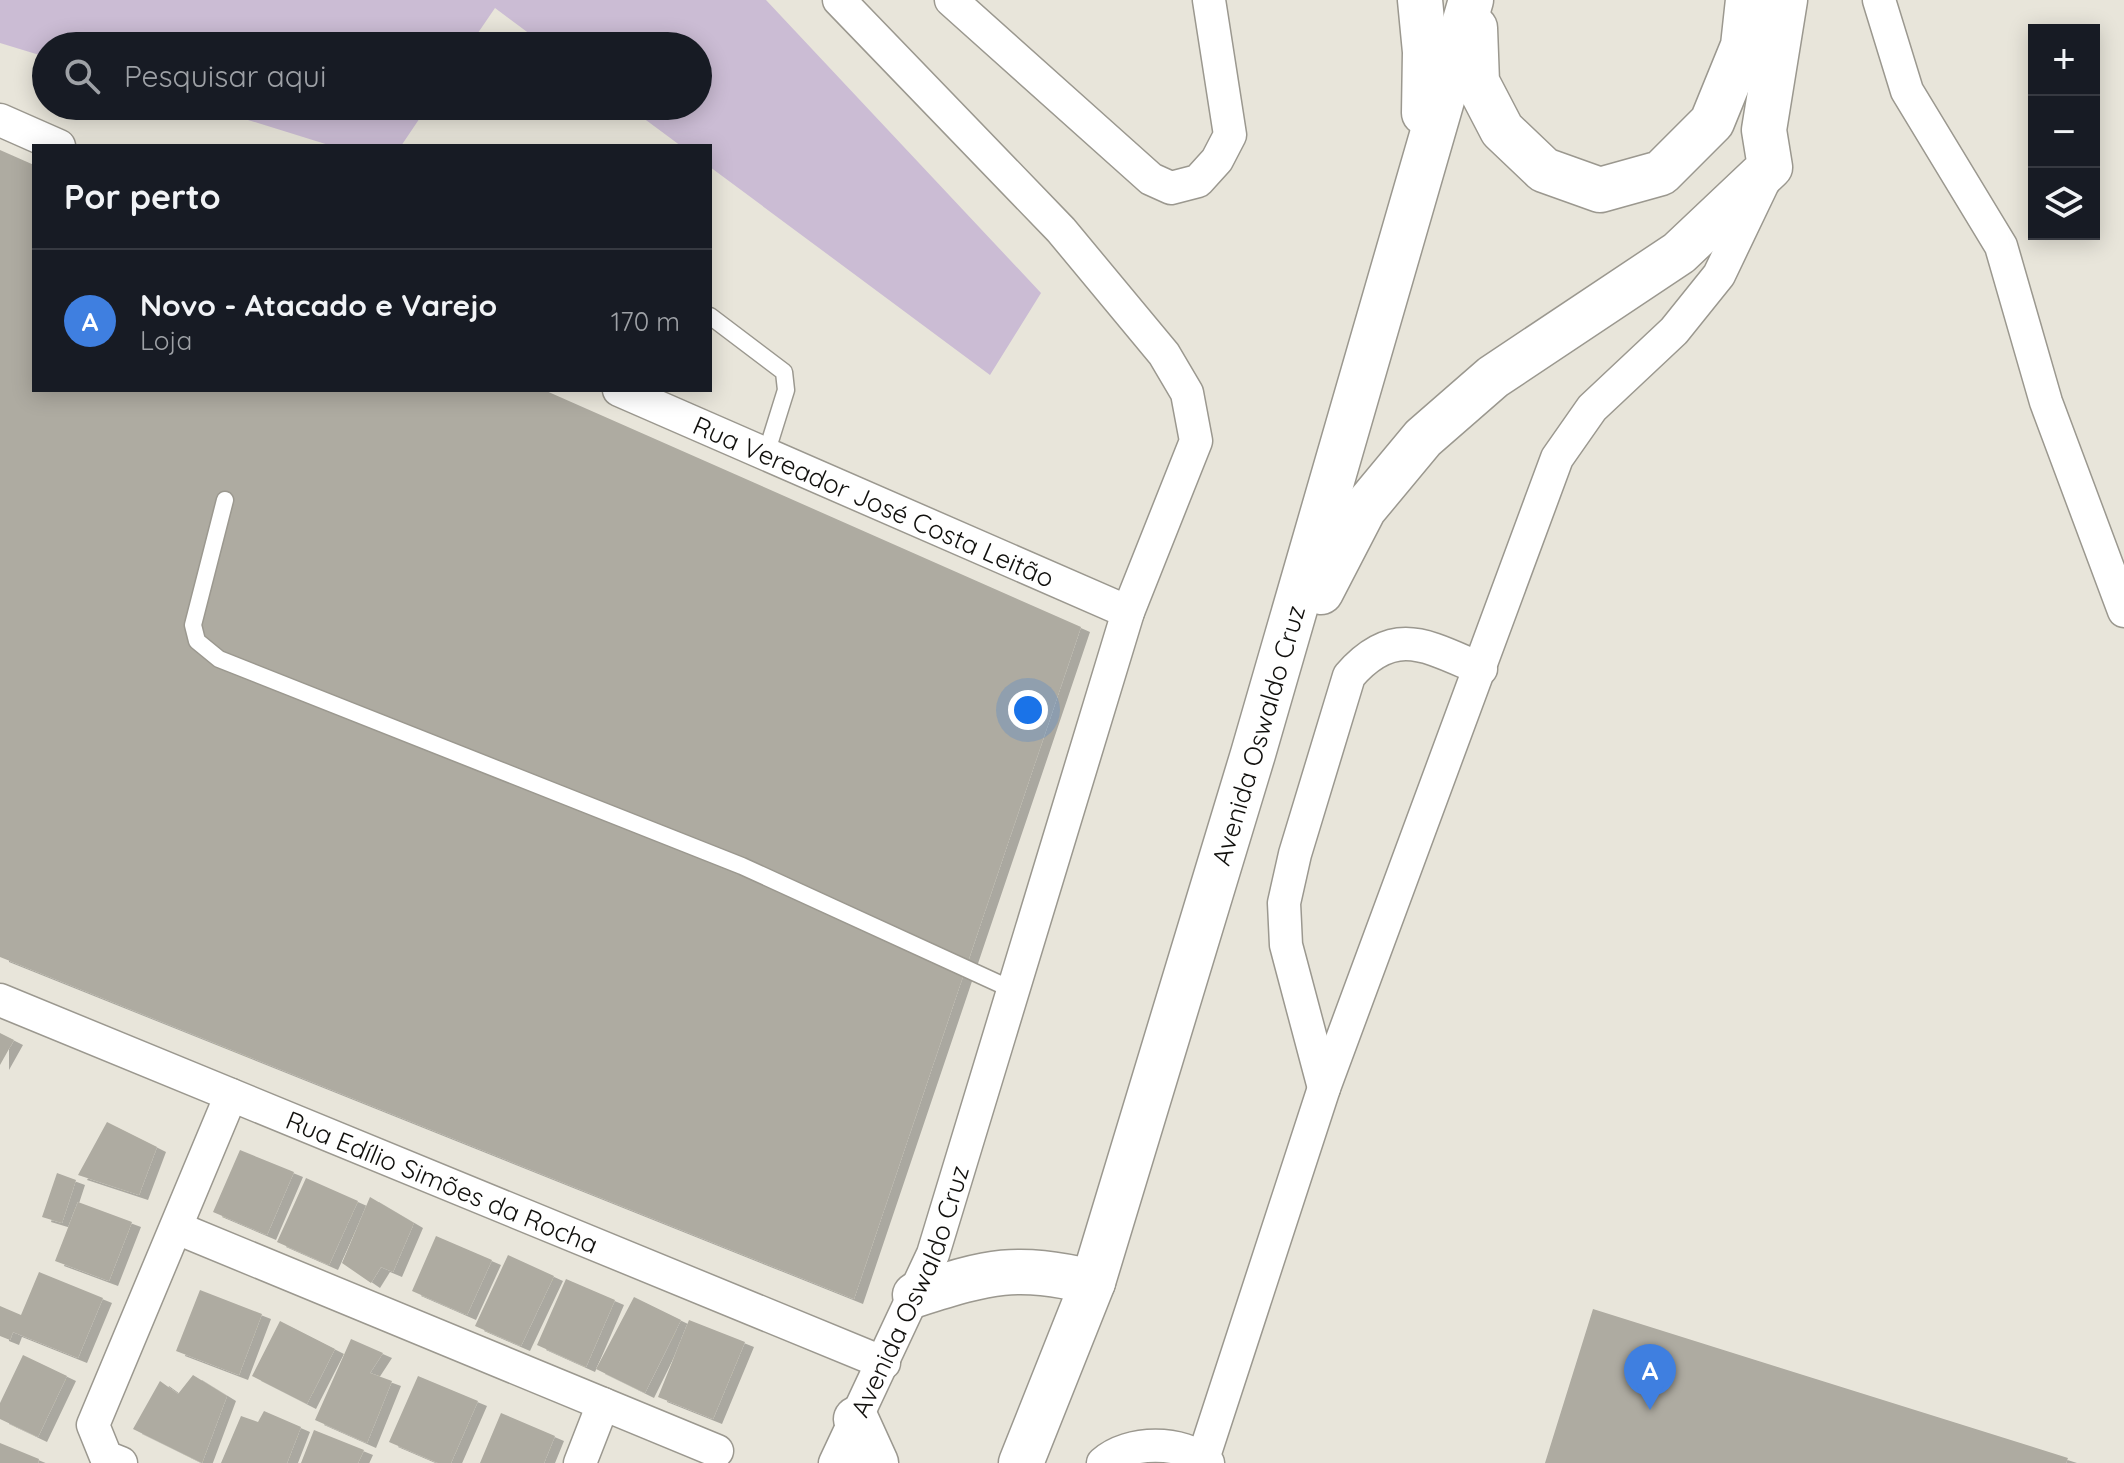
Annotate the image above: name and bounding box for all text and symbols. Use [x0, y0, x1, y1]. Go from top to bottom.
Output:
map controls [2028, 24, 2100, 240]
button: + [2028, 24, 2100, 96]
search box [32, 32, 712, 120]
icon: search [60, 54, 104, 98]
text: Pesquisar aqui [124, 57, 326, 95]
button: − [2028, 96, 2100, 168]
button: layers [2028, 168, 2100, 240]
text: Por perto [64, 175, 221, 218]
text: Novo - Atacado e Varejo [140, 286, 497, 324]
text: A [82, 305, 98, 338]
text: 170 m [611, 305, 680, 338]
text: Loja [140, 324, 192, 357]
street label: Rua Vereador José Costa Leitão [688, 408, 1059, 594]
street label: Avenida Oswaldo Cruz [1204, 601, 1312, 869]
your location [1008, 690, 1048, 730]
street label: Rua Edílio Simões da Rocha [281, 1103, 603, 1260]
street label: Avenida Oswaldo Cruz [843, 1161, 976, 1422]
pin: A [1624, 1344, 1676, 1410]

